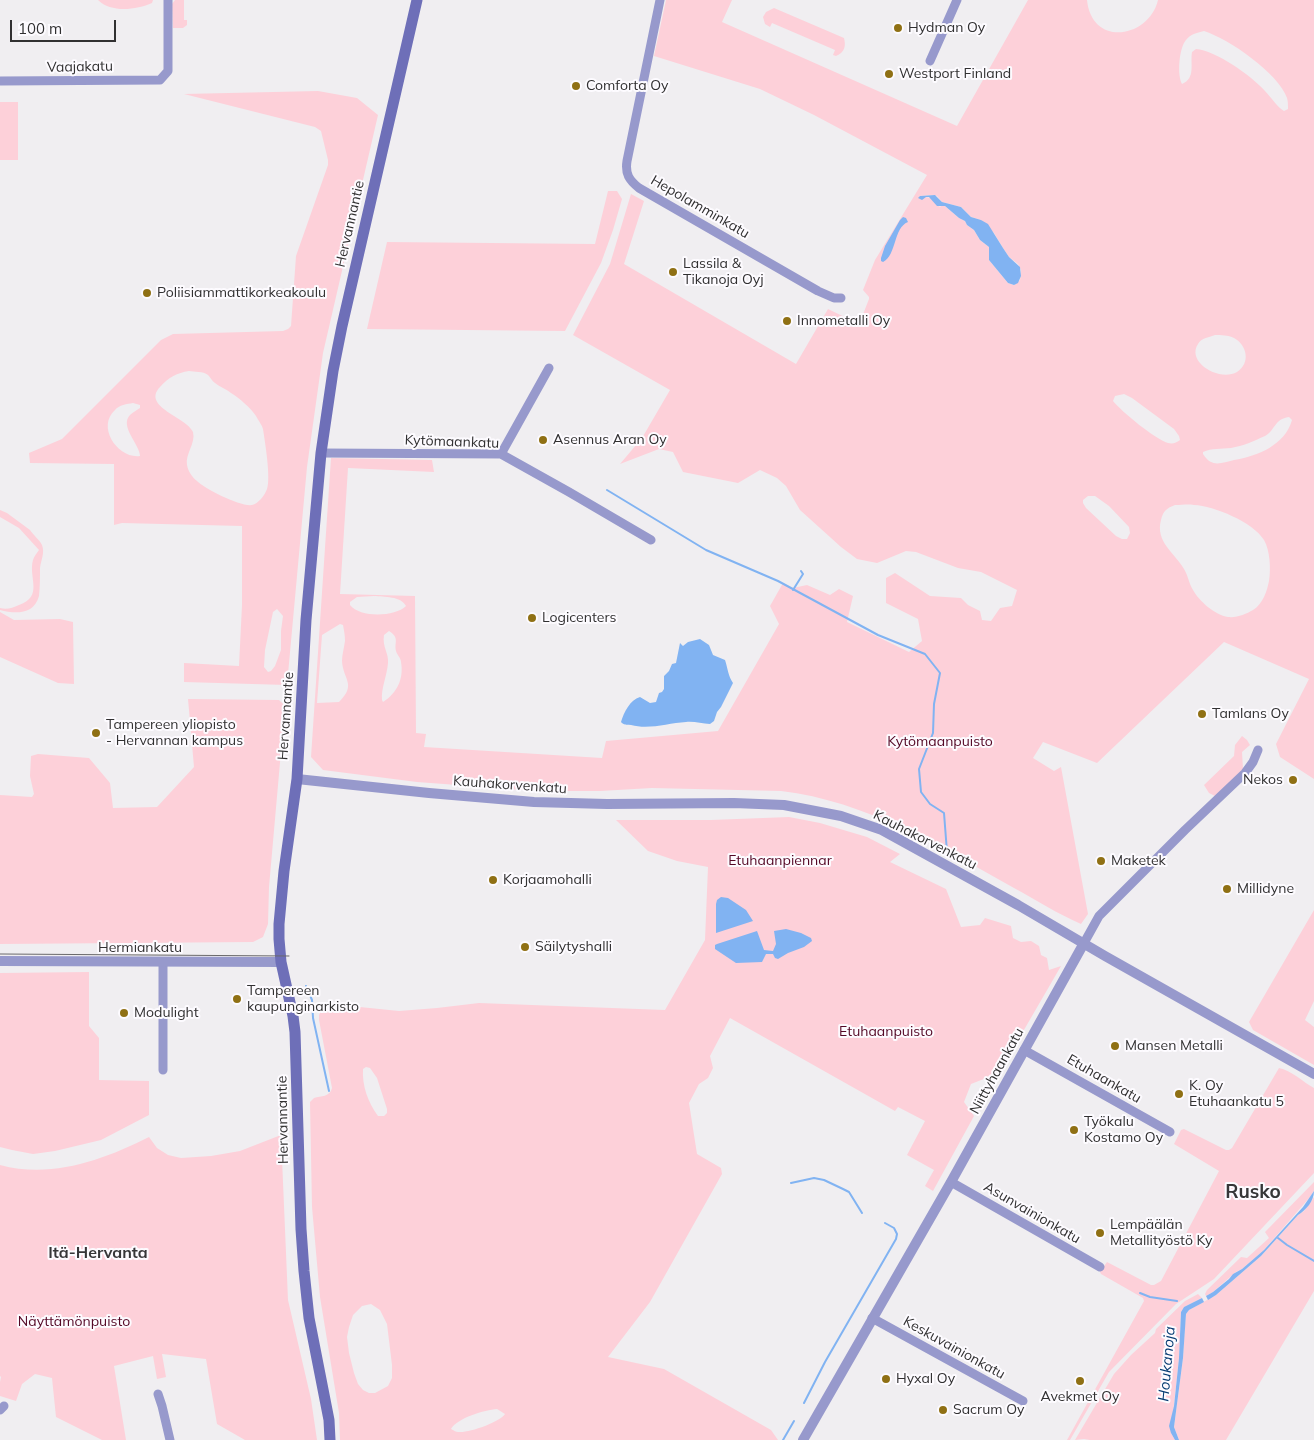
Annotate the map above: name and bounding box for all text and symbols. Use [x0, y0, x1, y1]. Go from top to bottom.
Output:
scale bar [12, 10, 119, 42]
text: 100 m [18, 19, 62, 38]
place label: Hydman Oy [908, 20, 985, 36]
marker: Hydman Oy [892, 22, 904, 34]
street label: Vaajakatu [47, 58, 113, 76]
place label: Westport Finland [899, 66, 1011, 82]
marker: Westport Finland [883, 68, 895, 80]
place label: Comforta Oy [586, 78, 669, 94]
marker: Comforta Oy [570, 80, 582, 92]
street label: Hepolamminkatu [648, 172, 752, 242]
street label: Hervannantie [332, 179, 368, 269]
place label: Lassila & Tikanoja Oyj [683, 256, 763, 288]
marker: Lassila & Tikanoja Oyj [667, 266, 679, 278]
place label: Poliisiammattikorkeakoulu [157, 285, 326, 301]
marker: Poliisiammattikorkeakoulu [141, 287, 153, 299]
place label: Innometalli Oy [797, 313, 890, 329]
marker: Innometalli Oy [781, 315, 793, 327]
street label: Kytömaankatu [404, 432, 500, 452]
place label: Asennus Aran Oy [553, 432, 667, 448]
marker: Asennus Aran Oy [537, 434, 549, 446]
place label: Logicenters [542, 610, 616, 626]
marker: Logicenters [526, 612, 538, 624]
street label: Hervannantie [275, 671, 297, 761]
place label: Tamlans Oy [1212, 706, 1289, 722]
marker: Tamlans Oy [1196, 708, 1208, 720]
place label: Tampereen yliopisto - Hervannan kampus [106, 717, 243, 750]
marker: Tampereen yliopisto - Hervannan kampus [90, 727, 102, 739]
park label: Kytömaanpuisto [887, 734, 993, 750]
place label: Nekos [1243, 772, 1283, 788]
street label: Kauhakorvenkatu [452, 773, 568, 797]
marker: Nekos [1287, 774, 1299, 786]
street label: Kauhakorvenkatu [870, 807, 980, 873]
park label: Etuhaanpiennar [728, 853, 832, 869]
place label: Maketek [1111, 853, 1166, 869]
marker: Maketek [1095, 855, 1107, 867]
place label: Korjaamohalli [503, 872, 592, 888]
marker: Korjaamohalli [487, 874, 499, 886]
place label: Millidyne [1237, 881, 1294, 897]
marker: Millidyne [1221, 883, 1233, 895]
place label: Säilytyshalli [535, 939, 612, 955]
street label: Hermiankatu [98, 940, 182, 956]
marker: Säilytyshalli [519, 941, 531, 953]
place label: Tampereen kaupunginarkisto [247, 983, 359, 1016]
marker: Tampereen kaupunginarkisto [231, 993, 243, 1005]
place label: Modulight [134, 1005, 199, 1021]
marker: Modulight [118, 1007, 130, 1019]
park label: Etuhaanpuisto [839, 1024, 933, 1040]
street label: Niittyhaankatu [966, 1025, 1028, 1117]
place label: Mansen Metalli [1125, 1038, 1223, 1054]
marker: Mansen Metalli [1109, 1040, 1121, 1052]
street label: Etuhaankatu [1064, 1051, 1144, 1107]
street label: Hervannantie [274, 1076, 292, 1164]
place label: K. Oy Etuhaankatu 5 [1189, 1078, 1284, 1110]
marker: K. Oy Etuhaankatu 5 [1173, 1088, 1185, 1100]
place label: Työkalu Kostamo Oy [1084, 1114, 1163, 1146]
marker: Työkalu Kostamo Oy [1068, 1124, 1080, 1136]
street label: Asunvainionkatu [981, 1179, 1083, 1247]
district label: Rusko [1225, 1181, 1281, 1203]
place label: Lempäälän Metallityöstö Ky [1110, 1217, 1213, 1250]
marker: Lempäälän Metallityöstö Ky [1094, 1227, 1106, 1239]
district label: Itä-Hervanta [48, 1243, 148, 1263]
street label: Keskuvainionkatu [900, 1313, 1008, 1383]
park label: Näyttämönpuisto [18, 1314, 130, 1330]
water label: Houkanoja [1155, 1326, 1179, 1402]
place label: Hyxal Oy [896, 1371, 955, 1387]
marker: Hyxal Oy [880, 1373, 892, 1385]
marker: Avekmet Oy [1074, 1375, 1086, 1387]
place label: Avekmet Oy [1041, 1389, 1119, 1405]
place label: Sacrum Oy [953, 1402, 1024, 1418]
marker: Sacrum Oy [937, 1404, 949, 1416]

